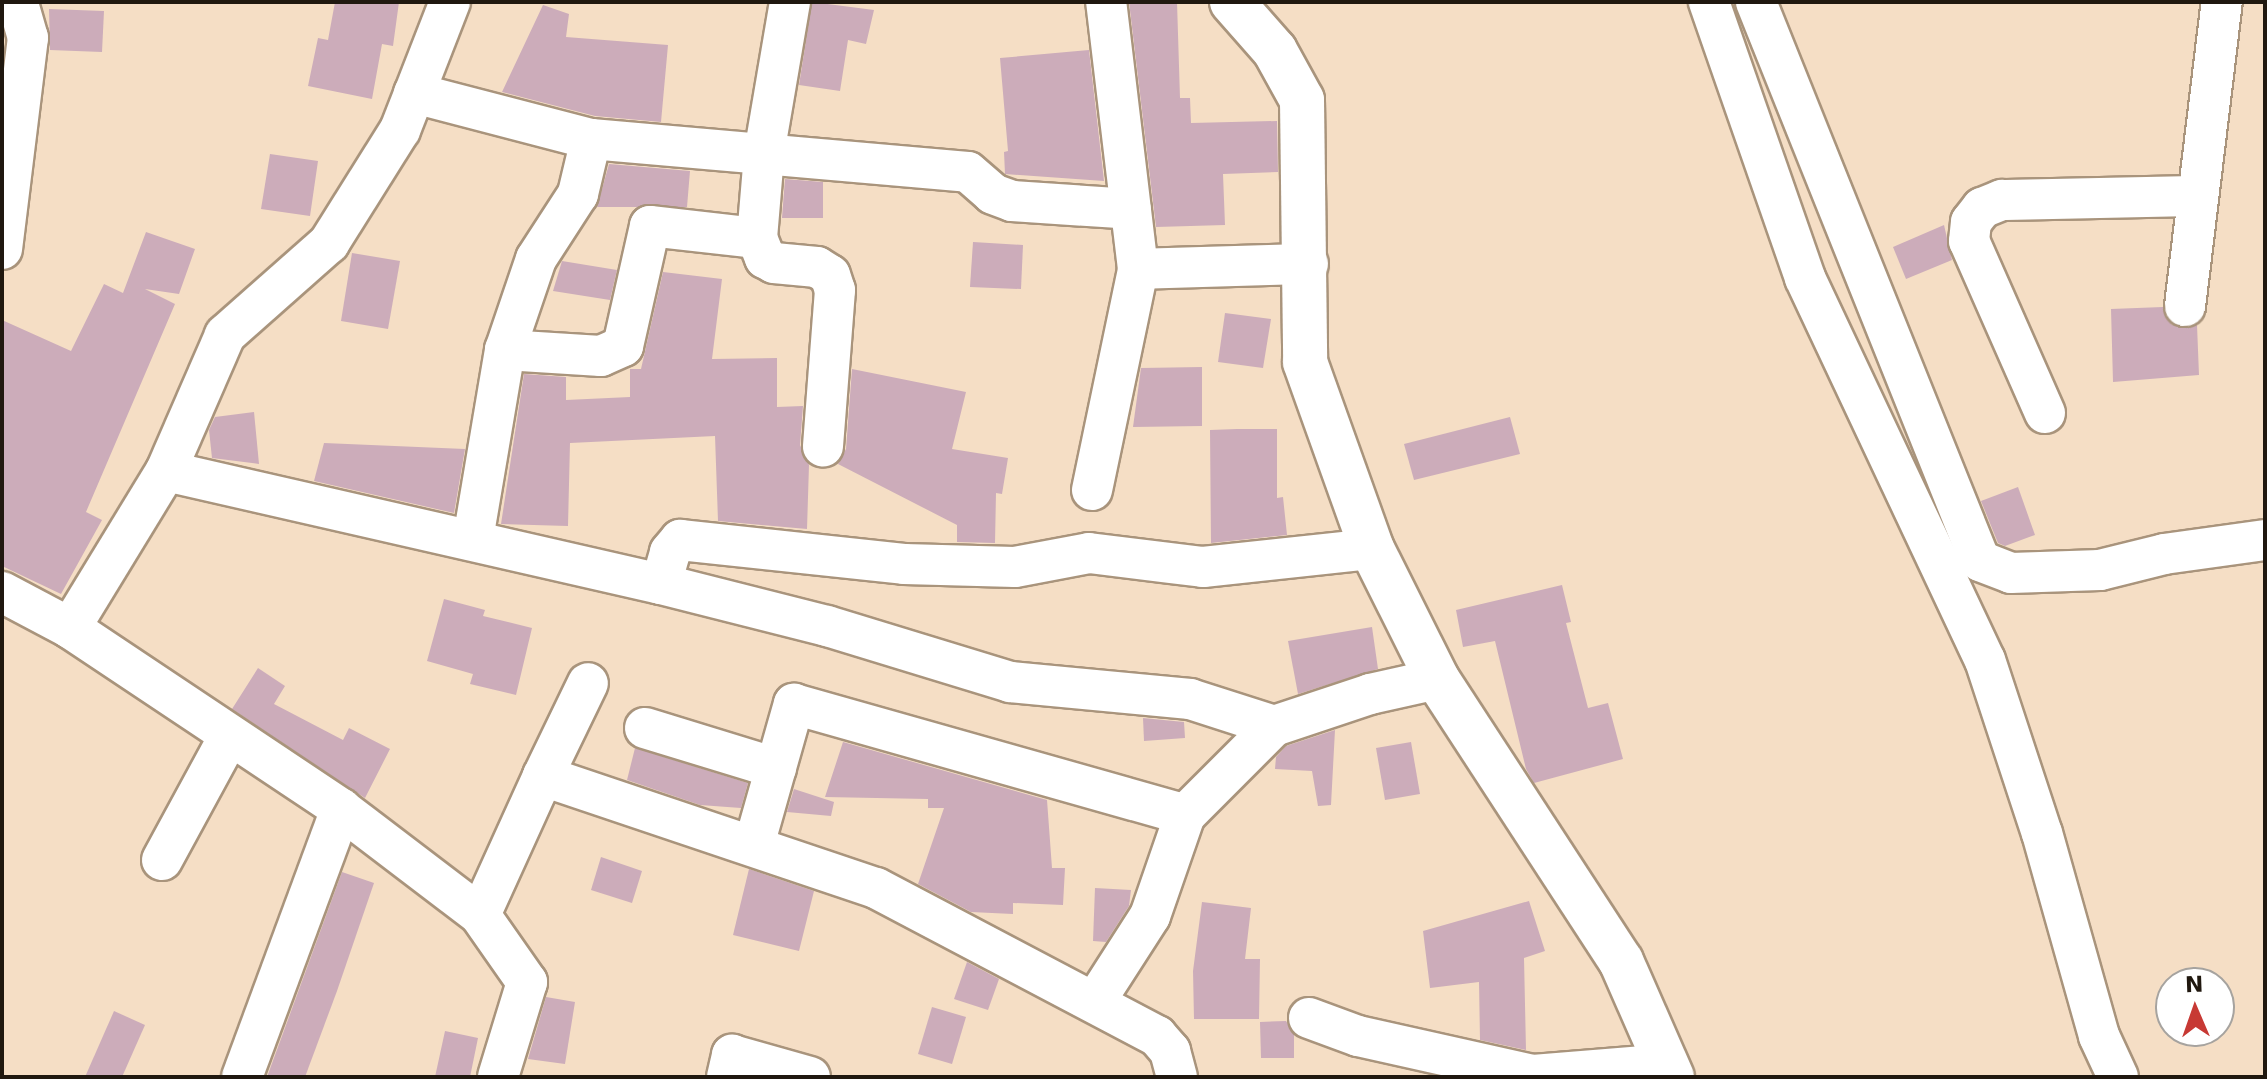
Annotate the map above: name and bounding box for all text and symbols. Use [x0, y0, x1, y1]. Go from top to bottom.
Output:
north arrow [2155, 967, 2235, 1047]
text: N [2185, 972, 2204, 997]

